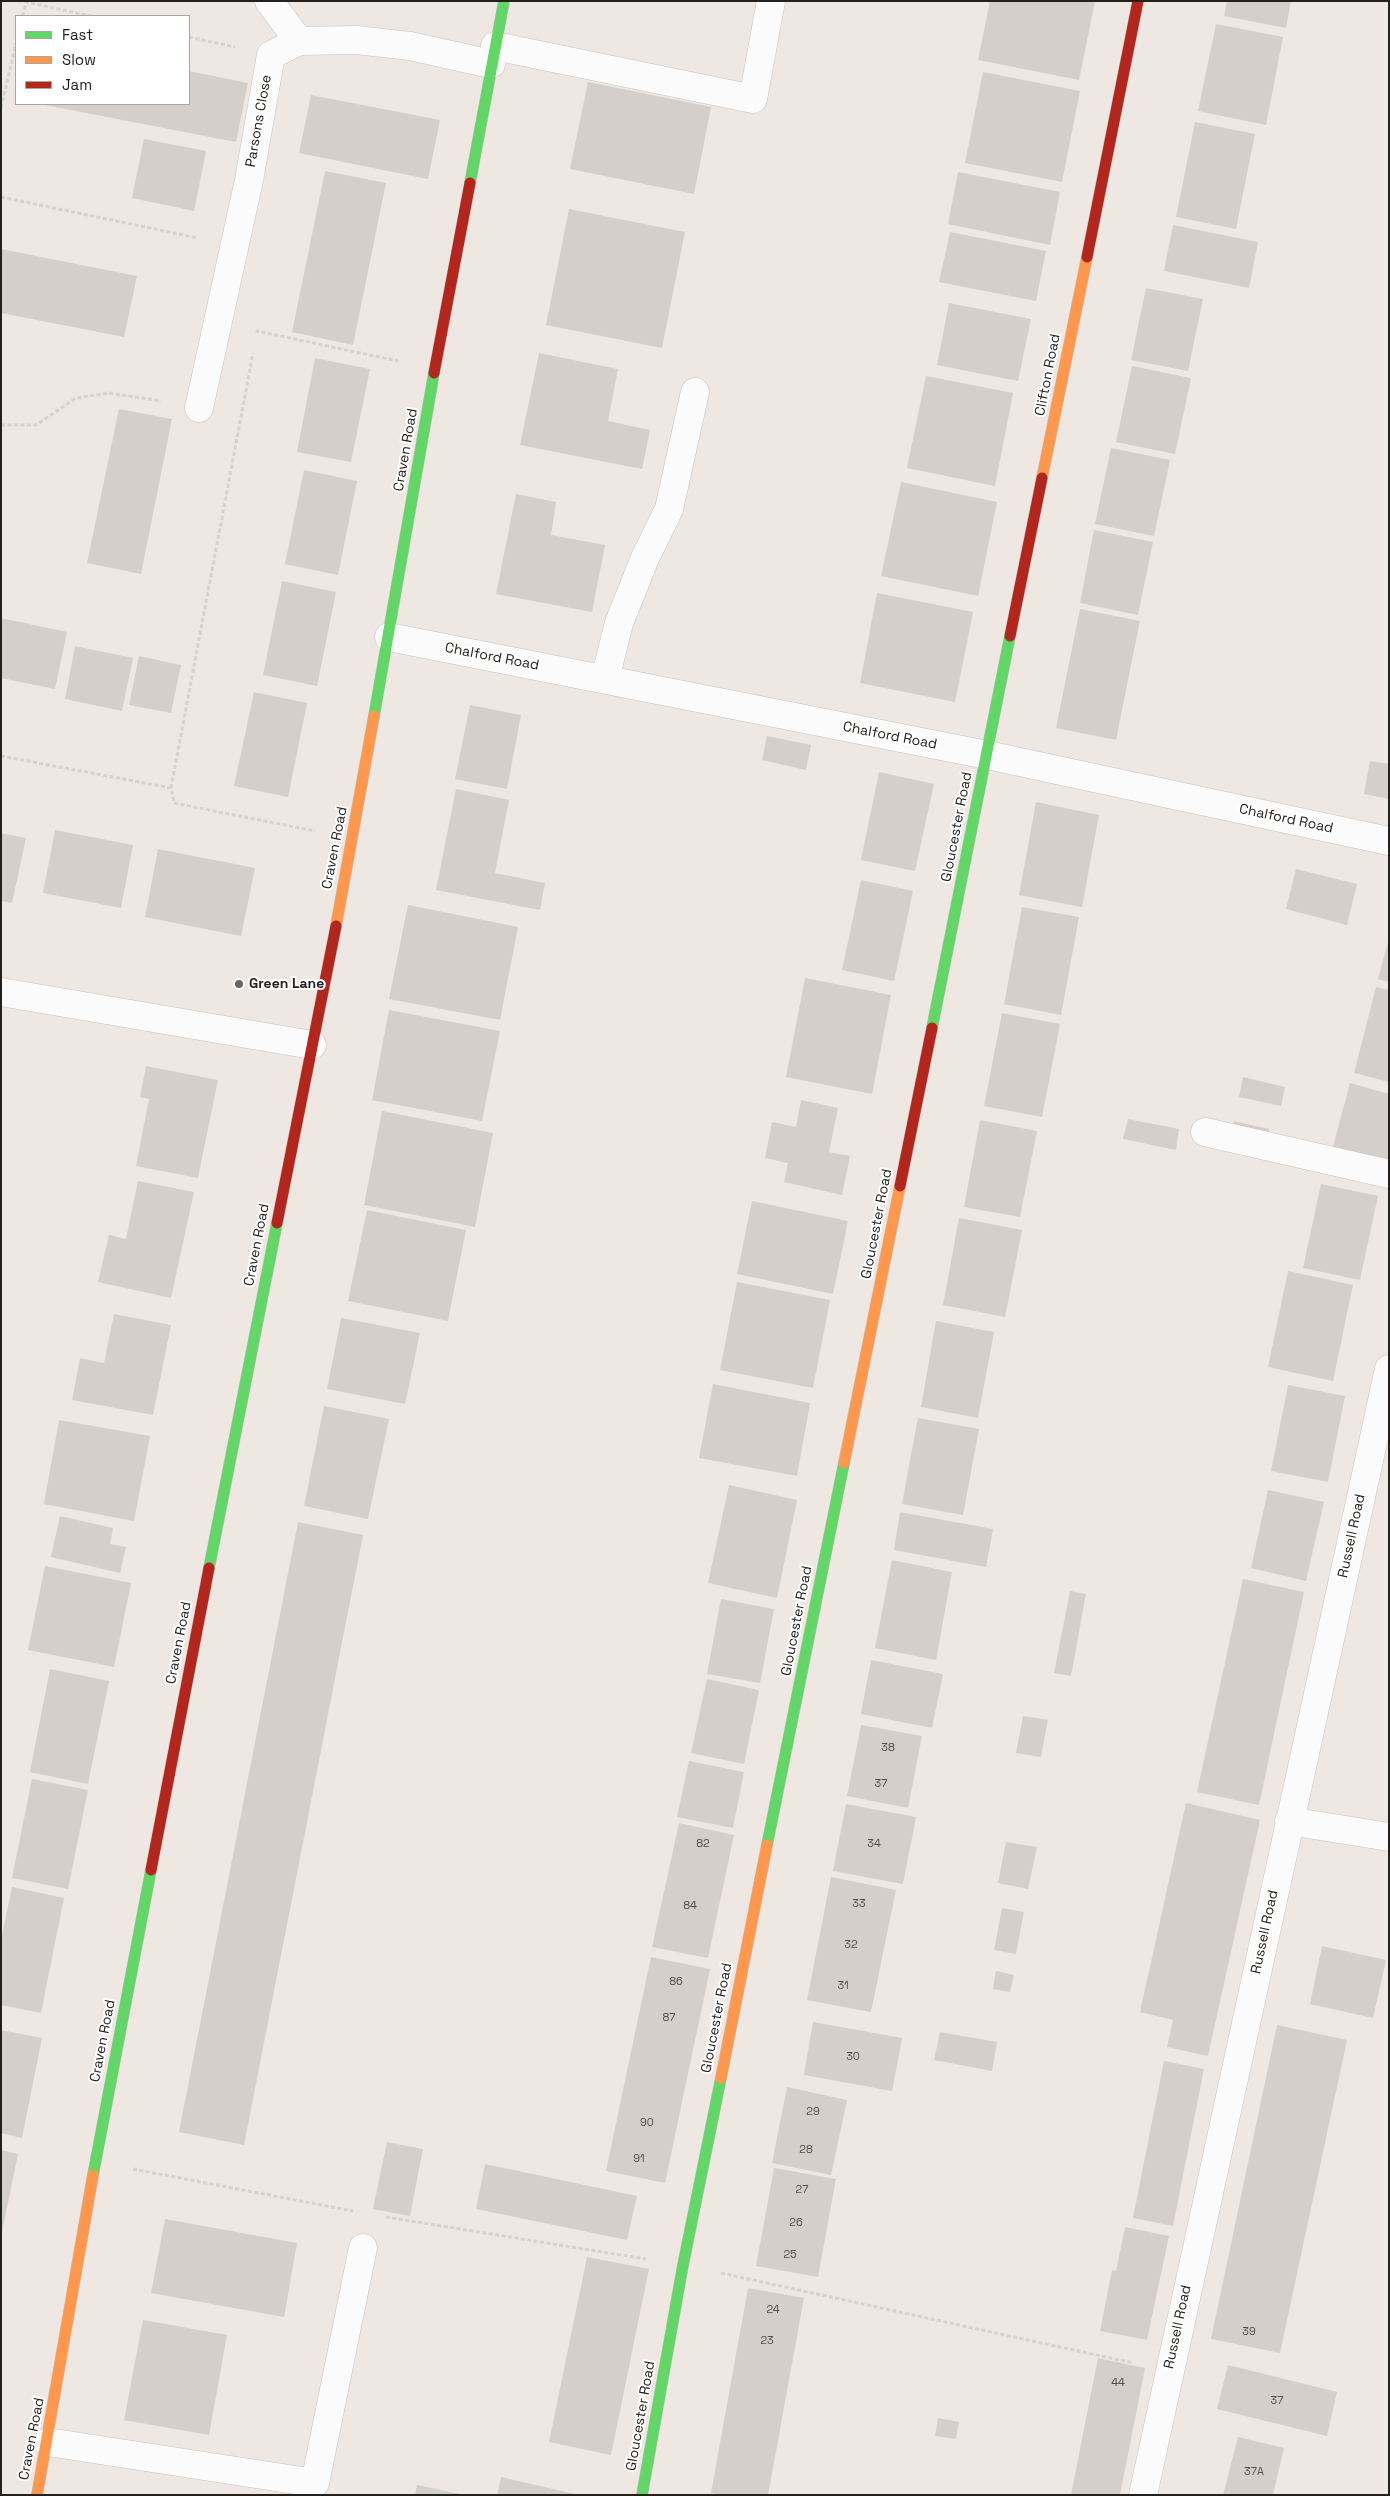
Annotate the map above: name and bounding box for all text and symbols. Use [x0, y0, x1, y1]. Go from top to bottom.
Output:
legend [15, 15, 190, 105]
text: Fast [62, 25, 93, 44]
text: Slow [62, 50, 96, 69]
street label: Parsons Close [243, 73, 275, 169]
text: Jam [62, 75, 92, 94]
street label: Clifton Road [1032, 333, 1064, 417]
street label: Craven Road [390, 407, 422, 493]
street label: Chalford Road [443, 640, 541, 674]
street label: Chalford Road [841, 719, 939, 753]
street label: Gloucester Road [938, 771, 976, 883]
street label: Chalford Road [1238, 801, 1334, 837]
street label: Craven Road [319, 805, 351, 891]
place label: Green Lane [249, 976, 324, 992]
marker: Green Lane [233, 978, 245, 990]
street label: Gloucester Road [858, 1168, 896, 1280]
street label: Craven Road [241, 1202, 273, 1288]
street label: Russell Road [1335, 1493, 1369, 1579]
street label: Gloucester Road [778, 1565, 816, 1677]
street label: Craven Road [163, 1600, 195, 1686]
house number: 38 [881, 1741, 895, 1755]
house number: 37 [875, 1777, 887, 1791]
house number: 82 [696, 1837, 710, 1851]
house number: 34 [867, 1837, 881, 1851]
street label: Russell Road [1248, 1889, 1282, 1975]
house number: 33 [852, 1897, 866, 1911]
house number: 84 [683, 1899, 697, 1913]
house number: 32 [844, 1938, 858, 1952]
street label: Gloucester Road [698, 1962, 736, 2074]
house number: 86 [669, 1975, 683, 1989]
house number: 31 [837, 1979, 849, 1993]
street label: Craven Road [87, 1998, 119, 2084]
house number: 87 [663, 2011, 675, 2025]
house number: 30 [846, 2050, 860, 2064]
house number: 29 [806, 2105, 820, 2119]
house number: 90 [640, 2116, 654, 2130]
house number: 28 [799, 2143, 813, 2157]
house number: 91 [633, 2152, 645, 2166]
house number: 27 [796, 2183, 808, 2197]
house number: 26 [789, 2216, 803, 2230]
house number: 25 [783, 2248, 797, 2262]
street label: Russell Road [1161, 2284, 1195, 2370]
house number: 24 [766, 2303, 780, 2317]
house number: 39 [1242, 2325, 1256, 2339]
house number: 23 [760, 2334, 774, 2348]
street label: Gloucester Road [623, 2360, 659, 2472]
house number: 44 [1111, 2376, 1125, 2390]
house number: 37 [1271, 2394, 1283, 2408]
street label: Craven Road [16, 2396, 48, 2482]
house number: 37A [1244, 2465, 1264, 2479]

